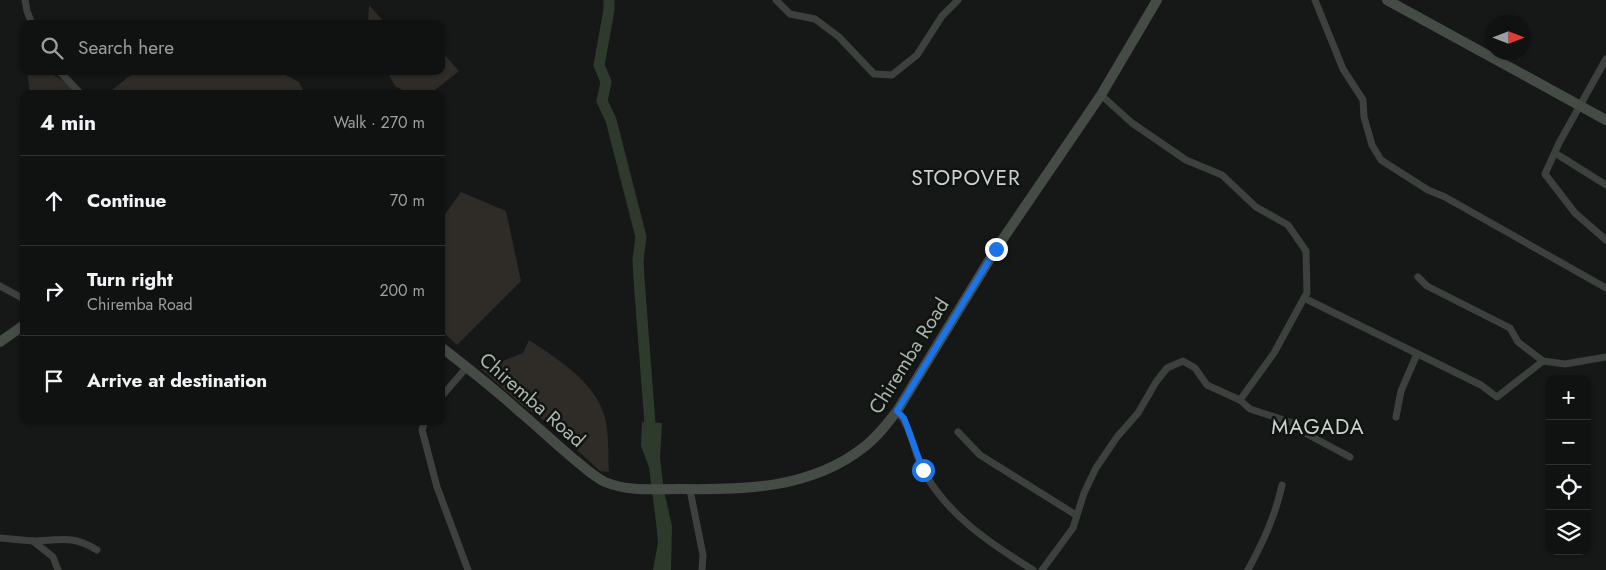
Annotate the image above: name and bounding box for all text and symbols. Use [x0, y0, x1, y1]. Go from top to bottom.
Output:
north arrow [1486, 15, 1531, 60]
search box [20, 20, 445, 75]
icon: search [38, 34, 66, 62]
text: Search here [78, 34, 174, 61]
text: 4 min [40, 108, 96, 138]
text: Walk · 270 m [334, 111, 425, 134]
district label: STOPOVER [911, 163, 1021, 193]
icon: ahead [40, 187, 68, 215]
text: Continue [87, 187, 166, 214]
text: 70 m [390, 189, 425, 212]
route end [985, 238, 1008, 261]
text: Turn right [87, 266, 173, 293]
icon: right [40, 277, 68, 305]
text: 200 m [379, 279, 425, 302]
street label: Chiremba Road [862, 292, 956, 420]
text: Chiremba Road [87, 293, 193, 316]
street label: Chiremba Road [473, 346, 591, 454]
icon: arrive [40, 367, 68, 395]
text: Arrive at destination [87, 367, 267, 394]
map controls [1546, 375, 1591, 555]
button: + [1546, 375, 1591, 420]
district label: MAGADA [1271, 412, 1365, 442]
button: − [1546, 420, 1591, 465]
route start [912, 459, 935, 482]
button: locate [1546, 465, 1591, 510]
button: layers [1546, 510, 1591, 555]

